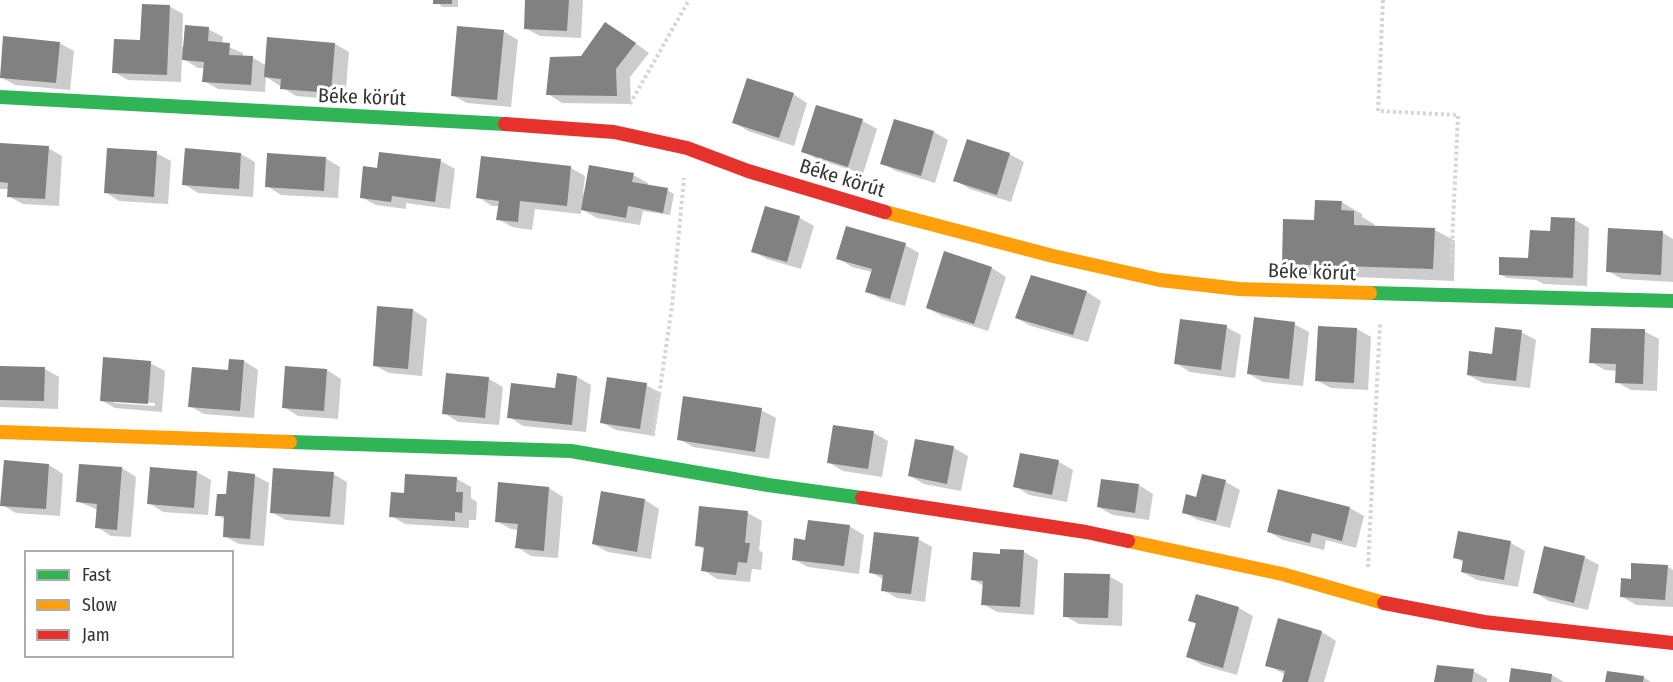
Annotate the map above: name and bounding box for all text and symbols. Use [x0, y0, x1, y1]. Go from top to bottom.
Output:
street label: Béke körút [318, 84, 406, 112]
street label: Béke körút [796, 155, 888, 203]
street label: Béke körút [1268, 259, 1356, 287]
legend [24, 550, 234, 658]
text: Fast [82, 564, 111, 586]
text: Slow [82, 594, 117, 616]
text: Jam [82, 624, 110, 646]

